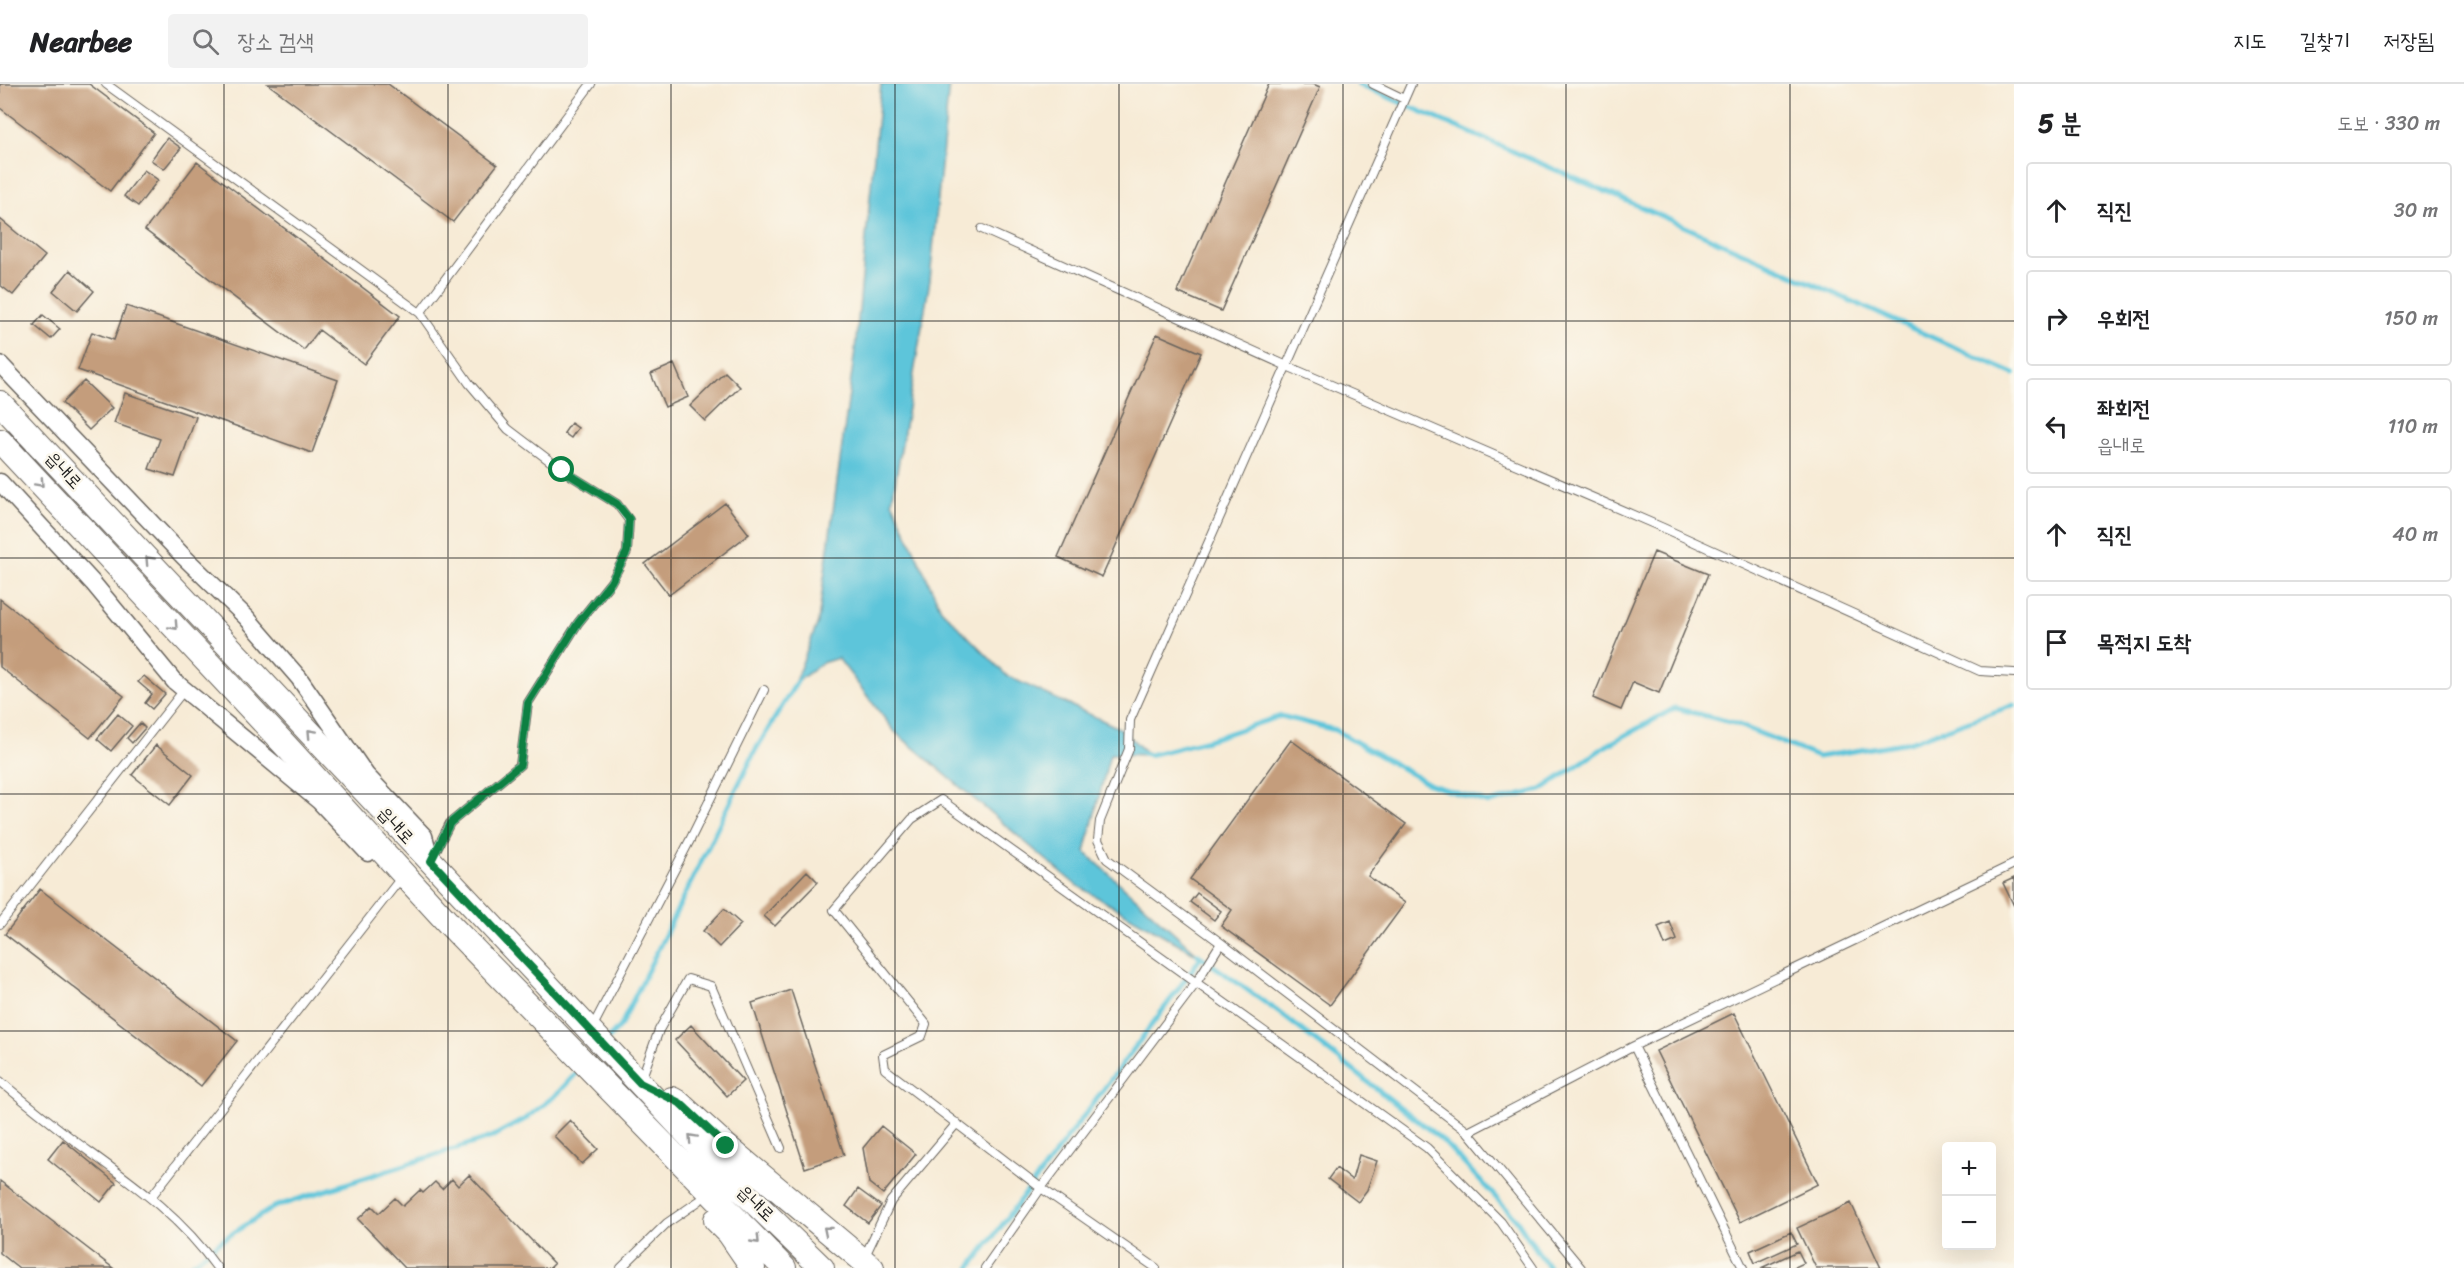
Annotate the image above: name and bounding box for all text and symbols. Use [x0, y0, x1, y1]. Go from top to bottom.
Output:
search box [168, 14, 588, 68]
text: Nearbee [30, 17, 132, 66]
text: 장소 검색 [237, 22, 314, 61]
text: 지도 [2233, 22, 2267, 60]
text: 길찾기 [2300, 22, 2350, 60]
text: 저장됨 [2383, 22, 2434, 60]
icon: search [189, 25, 222, 58]
text: 5 분 [2038, 100, 2082, 146]
text: 도보 · 330 m [2337, 106, 2440, 141]
text: 직진 [2097, 191, 2132, 230]
text: 30 m [2394, 193, 2438, 228]
icon: ahead [2040, 194, 2073, 227]
text: 우회전 [2097, 299, 2150, 338]
text: 150 m [2384, 301, 2438, 336]
icon: right [2040, 302, 2073, 335]
text: 좌회전 [2097, 389, 2150, 428]
text: 110 m [2388, 409, 2438, 444]
icon: left [2040, 410, 2073, 443]
text: 읍내로 [2097, 428, 2145, 463]
street label: 읍내로 [37, 443, 91, 497]
route start [548, 456, 574, 482]
one-way arrow [33, 477, 44, 487]
text: 직진 [2097, 515, 2132, 554]
text: 40 m [2392, 517, 2438, 552]
icon: ahead [2040, 518, 2073, 551]
one-way arrow [145, 556, 156, 566]
one-way arrow [167, 619, 178, 629]
text: 목적지 도착 [2097, 623, 2191, 662]
icon: arrive [2040, 626, 2073, 659]
one-way arrow [307, 729, 318, 740]
street label: 읍내로 [369, 798, 423, 852]
route end [712, 1132, 738, 1158]
one-way arrow [688, 1134, 699, 1145]
map controls [1942, 1142, 1996, 1250]
button: + [1942, 1142, 1996, 1196]
street label: 읍내로 [729, 1176, 783, 1230]
button: − [1942, 1196, 1996, 1250]
one-way arrow [823, 1226, 834, 1237]
one-way arrow [748, 1232, 759, 1243]

